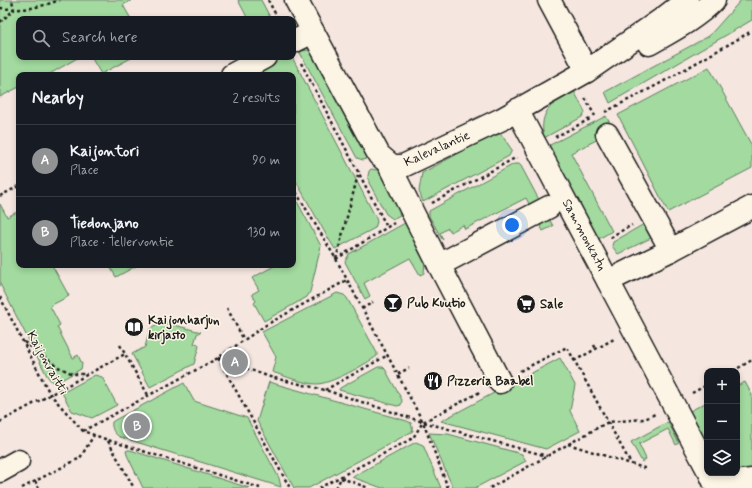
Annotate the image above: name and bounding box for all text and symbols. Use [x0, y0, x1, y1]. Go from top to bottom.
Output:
search box [16, 16, 296, 60]
icon: search [30, 27, 52, 49]
text: Search here [62, 28, 138, 48]
text: Nearby [32, 87, 84, 109]
text: 2 results [233, 90, 280, 107]
street label: Kalevalantie [401, 127, 473, 171]
text: Kaijontori [70, 142, 139, 162]
text: A [41, 152, 49, 169]
text: 90 m [252, 152, 280, 169]
text: Place [70, 162, 99, 179]
street label: Sammonkatu [558, 196, 610, 274]
text: Tiedonjano [70, 214, 139, 234]
your location [502, 215, 522, 235]
text: B [41, 224, 49, 241]
text: 130 m [247, 224, 280, 241]
text: Place · Tellervontie [70, 234, 174, 251]
bar icon: Pub Kuutio [382, 292, 404, 314]
supermarket icon: Sale [515, 293, 537, 315]
place label: Pub Kuutio [407, 295, 466, 312]
place label: Sale [540, 296, 563, 313]
place label: Kaijonharjun kirjasto [148, 312, 220, 345]
library icon: Kaijonharjun kirjasto [123, 316, 145, 338]
street label: Kaijonraitti [22, 328, 72, 398]
pin: A [222, 347, 248, 377]
map controls [704, 368, 740, 476]
button: + [704, 368, 740, 404]
restaurant icon: Pizzeria Baabel [422, 370, 444, 392]
place label: Pizzeria Baabel [447, 373, 534, 390]
button: − [704, 404, 740, 440]
pin: B [124, 411, 150, 441]
button: layers [704, 440, 740, 476]

